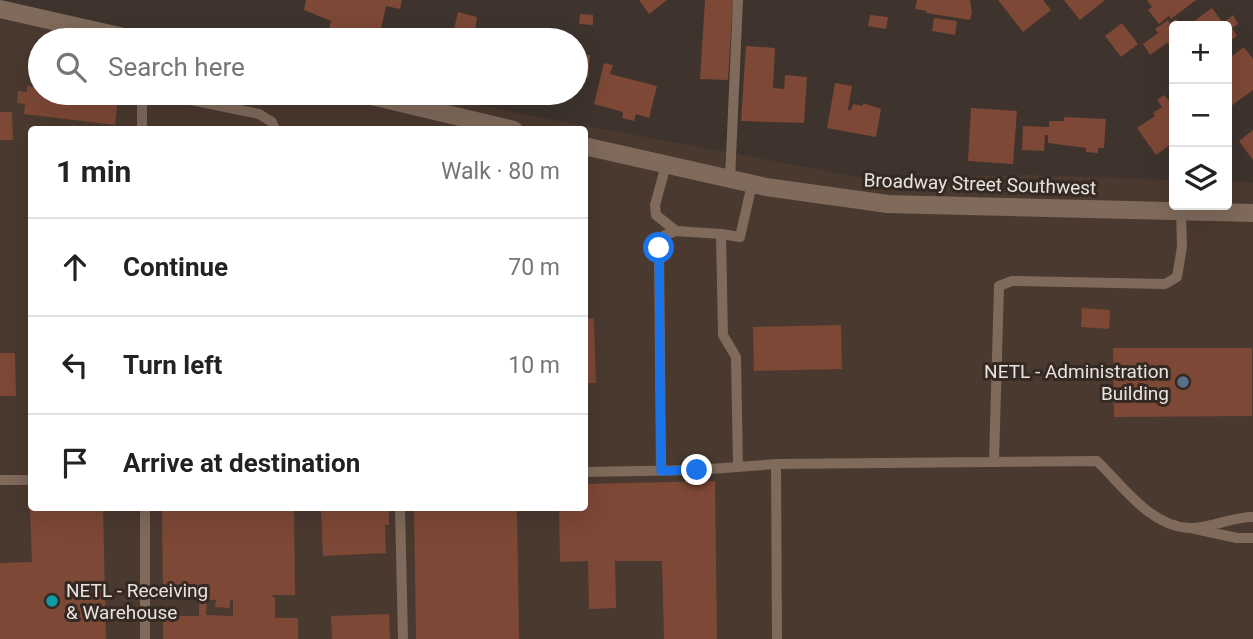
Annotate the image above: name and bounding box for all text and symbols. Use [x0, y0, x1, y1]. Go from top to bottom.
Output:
map controls [1169, 21, 1232, 210]
button: + [1169, 21, 1232, 84]
search box [28, 28, 588, 105]
icon: search [52, 48, 90, 86]
text: Search here [108, 52, 245, 82]
button: − [1169, 84, 1232, 147]
button: layers [1169, 147, 1232, 210]
text: 1 min [56, 154, 131, 189]
text: Walk · 80 m [441, 158, 560, 185]
street label: Broadway Street Southwest [863, 168, 1097, 200]
route start [643, 232, 674, 263]
icon: ahead [56, 248, 94, 286]
text: Continue [123, 252, 228, 282]
text: 70 m [508, 254, 560, 281]
icon: left [56, 346, 94, 384]
text: Turn left [123, 350, 222, 380]
text: 10 m [508, 352, 560, 379]
place label: NETL - Administration Building [984, 360, 1169, 405]
marker: NETL - Administration Building [1175, 374, 1191, 390]
icon: arrive [56, 444, 94, 482]
text: Arrive at destination [123, 448, 360, 478]
route end [681, 454, 712, 485]
place label: NETL - Receiving & Warehouse [66, 579, 208, 624]
marker: NETL - Receiving & Warehouse [44, 593, 60, 609]

